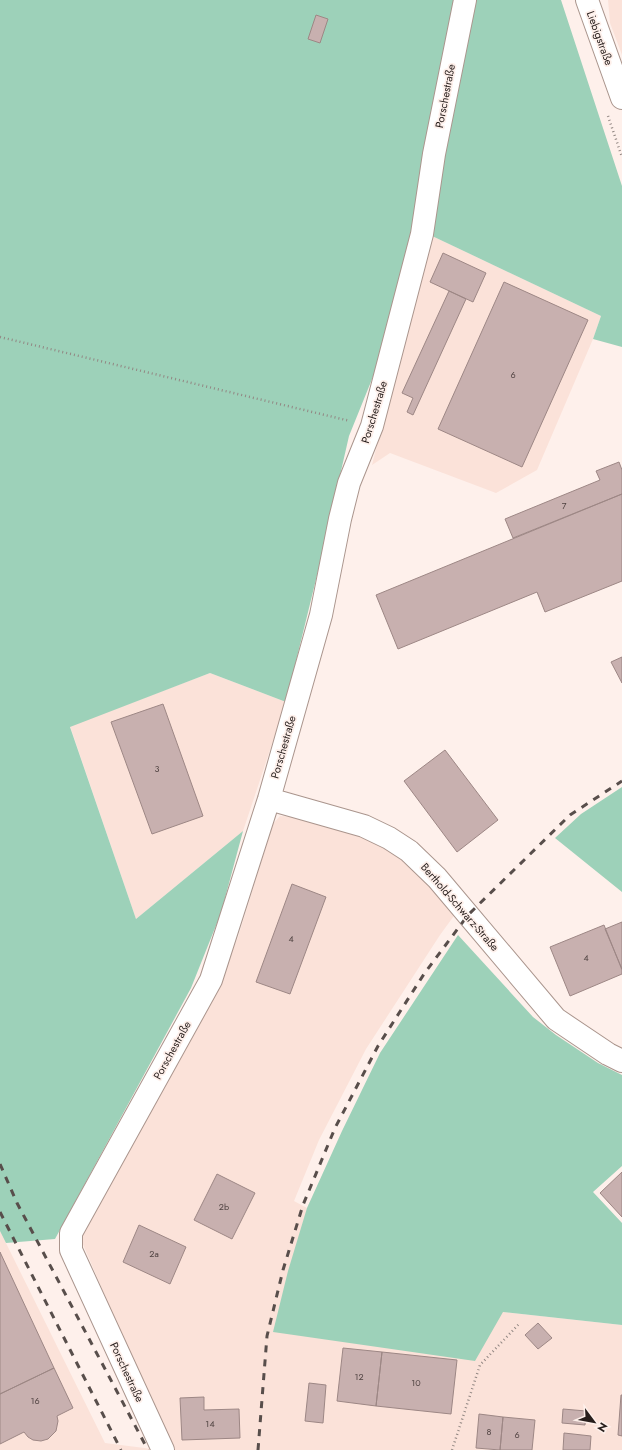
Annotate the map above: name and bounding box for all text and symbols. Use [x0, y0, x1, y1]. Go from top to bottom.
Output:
street label: Liebigstraße [583, 9, 617, 68]
street label: Porschestraße [431, 62, 459, 129]
house number: 6 [510, 368, 516, 381]
street label: Porschestraße [357, 378, 391, 445]
house number: 7 [562, 499, 567, 512]
street label: Porschestraße [266, 713, 300, 780]
house number: 3 [155, 762, 160, 775]
street label: Berthold-Schwarz-Straße [417, 859, 503, 955]
house number: 4 [288, 932, 294, 945]
house number: 4 [583, 951, 589, 964]
street label: Porschestraße [149, 1018, 195, 1082]
house number: 2b [219, 1200, 229, 1213]
house number: 2a [149, 1247, 159, 1260]
street label: Porschestraße [106, 1339, 148, 1405]
house number: 12 [354, 1370, 364, 1383]
house number: 10 [411, 1376, 421, 1389]
house number: 16 [30, 1394, 40, 1407]
north arrow [574, 1402, 614, 1442]
house number: 14 [205, 1417, 215, 1430]
text: N [593, 1419, 612, 1435]
house number: 8 [487, 1425, 492, 1438]
house number: 6 [514, 1428, 520, 1441]

